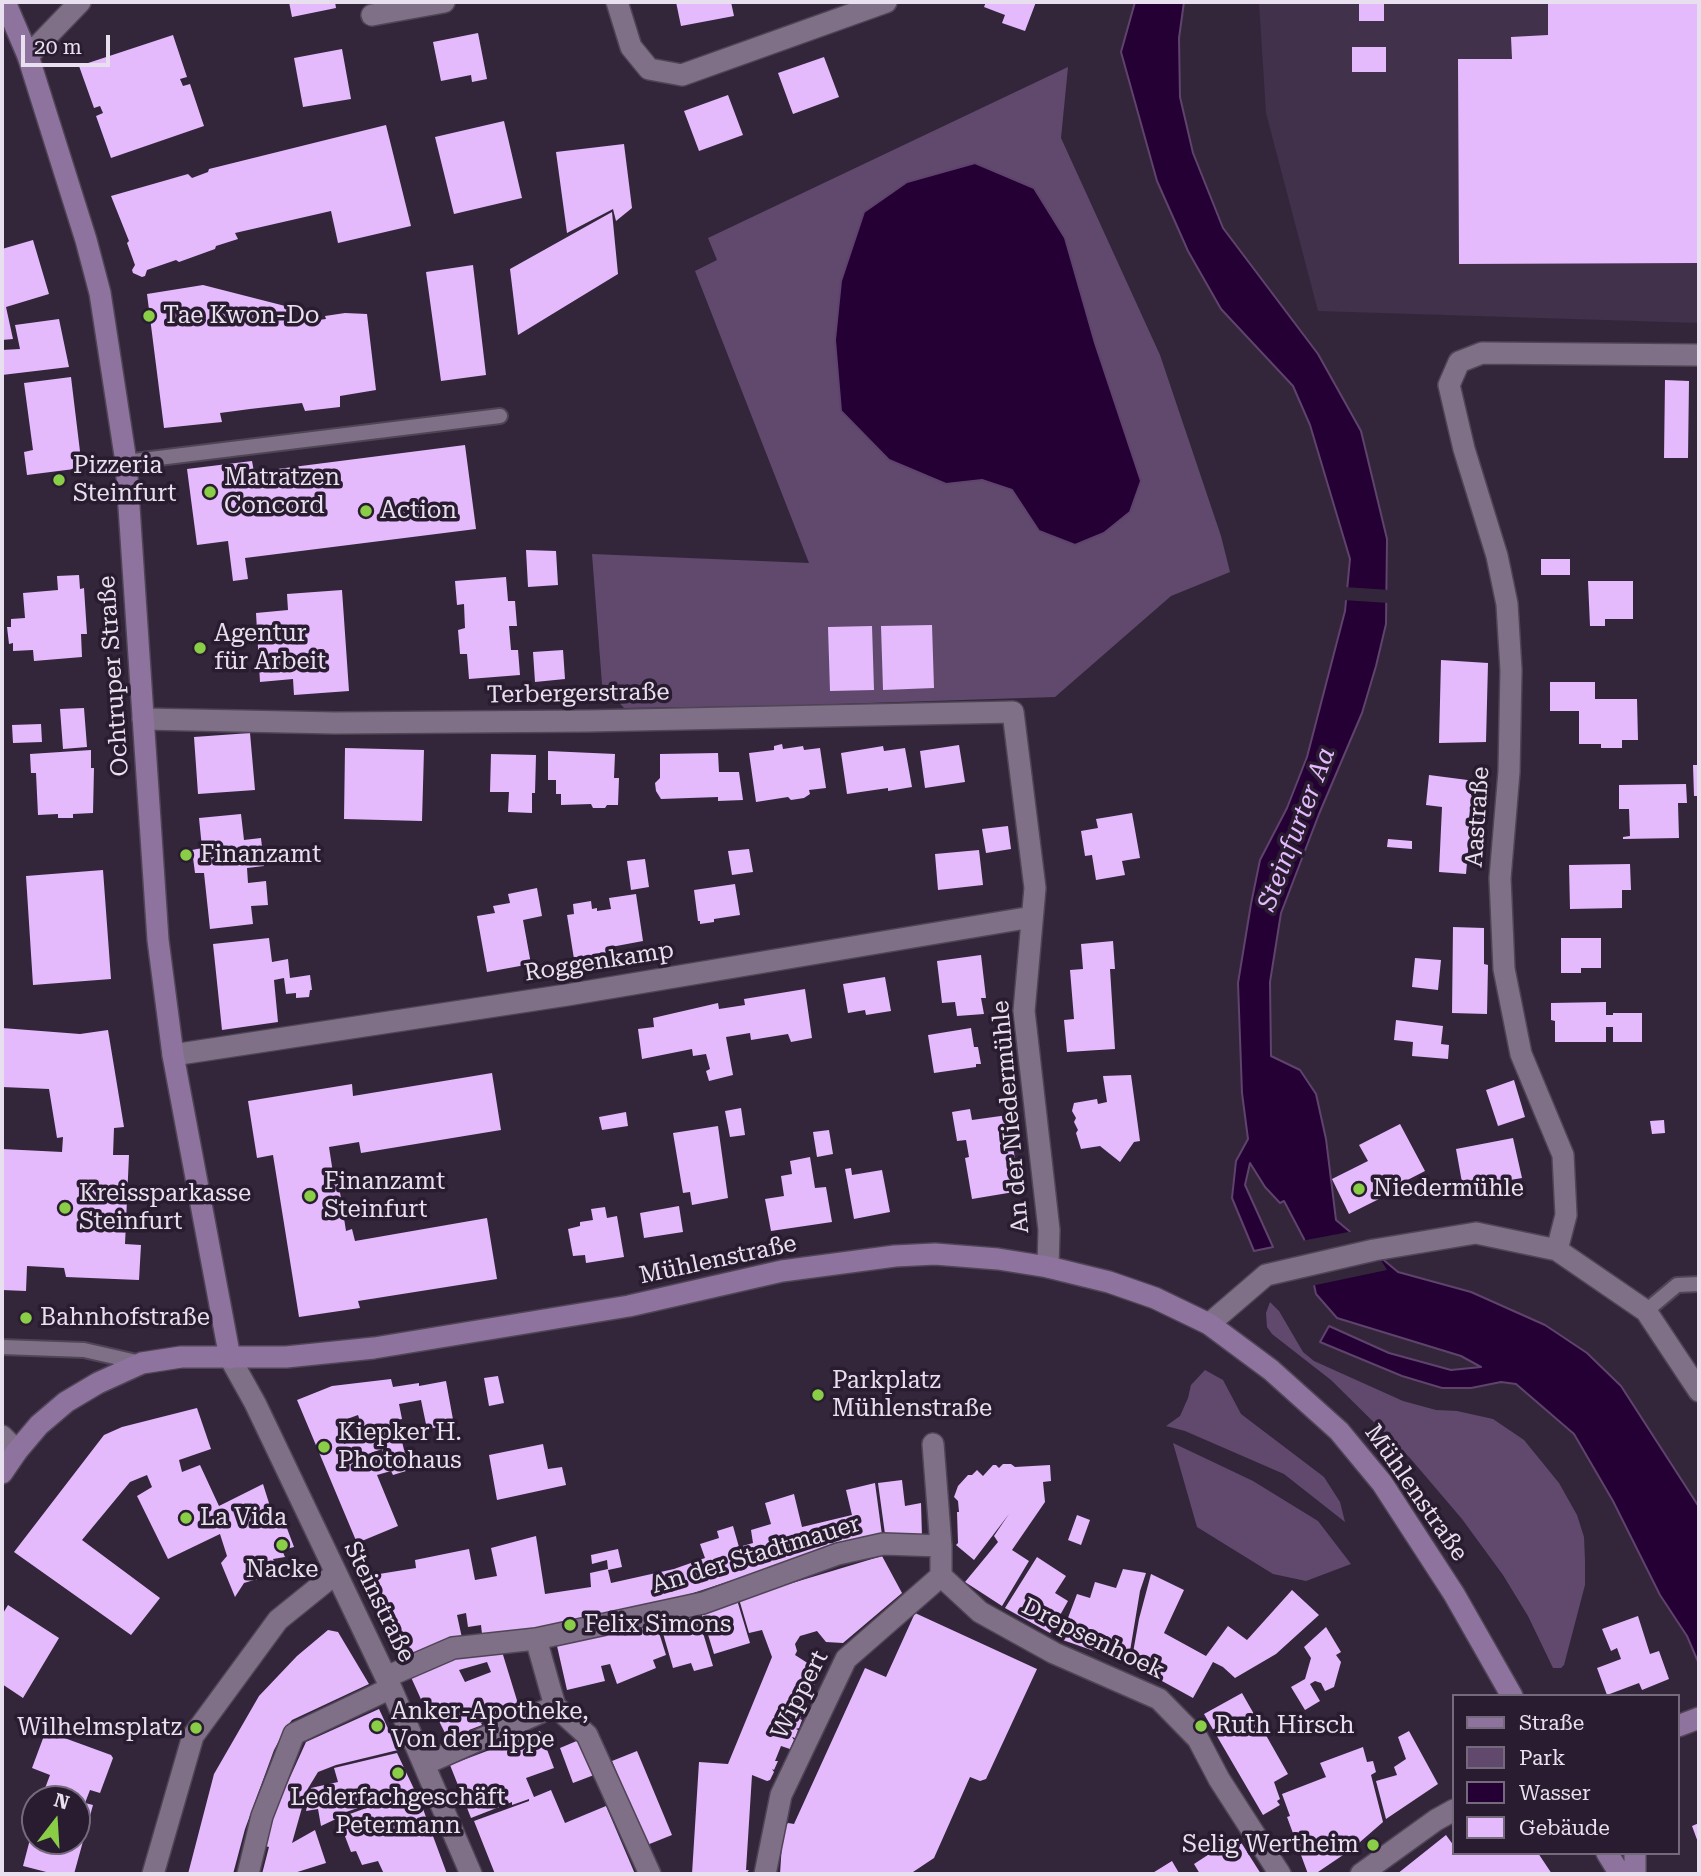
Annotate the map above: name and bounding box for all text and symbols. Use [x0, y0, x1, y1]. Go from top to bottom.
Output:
scale bar [24, 21, 114, 65]
text: 20 m [34, 35, 82, 59]
place label: Tae Kwon-Do [163, 302, 320, 330]
marker: Tae Kwon-Do [141, 308, 157, 324]
place label: Pizzeria Steinfurt [73, 452, 176, 508]
place label: Matratzen Concord [224, 464, 340, 520]
marker: Pizzeria Steinfurt [51, 472, 67, 488]
marker: Matratzen Concord [202, 484, 218, 500]
place label: Action [380, 497, 457, 525]
marker: Action [358, 503, 374, 519]
street label: Ochtruper Straße [93, 575, 135, 777]
place label: Agentur für Arbeit [214, 620, 326, 676]
marker: Agentur für Arbeit [192, 640, 208, 656]
street label: Terbergerstraße [486, 678, 670, 710]
water label: Steinfurter Aa [1252, 743, 1342, 915]
street label: Aastraße [1460, 766, 1496, 868]
place label: Finanzamt [200, 841, 321, 869]
marker: Finanzamt [178, 847, 194, 863]
street label: Roggenkamp [522, 936, 676, 988]
street label: An der Niedermühle [986, 999, 1036, 1235]
place label: Finanzamt Steinfurt [324, 1168, 445, 1224]
place label: Niedermühle [1373, 1175, 1524, 1203]
place label: Kreissparkasse Steinfurt [79, 1180, 251, 1236]
marker: Niedermühle [1351, 1181, 1367, 1197]
marker: Finanzamt Steinfurt [302, 1188, 318, 1204]
marker: Kreissparkasse Steinfurt [57, 1200, 73, 1216]
street label: Mühlenstraße [637, 1229, 799, 1291]
place label: Bahnhofstraße [40, 1304, 210, 1332]
marker: Bahnhofstraße [18, 1310, 34, 1326]
place label: Parkplatz Mühlenstraße [832, 1367, 992, 1423]
marker: Parkplatz Mühlenstraße [810, 1387, 826, 1403]
place label: Kiepker H. Photohaus [338, 1419, 462, 1475]
street label: Mühlenstraße [1358, 1419, 1474, 1567]
marker: Kiepker H. Photohaus [316, 1439, 332, 1455]
place label: La Vida [200, 1504, 287, 1532]
marker: La Vida [178, 1510, 194, 1526]
street label: An der Stadtmauer [648, 1510, 864, 1600]
marker: Nacke [274, 1537, 290, 1553]
street label: Steinstraße [337, 1537, 421, 1667]
place label: Nacke [246, 1556, 318, 1584]
street label: Drepsenhoek [1017, 1592, 1169, 1686]
place label: Felix Simons [584, 1611, 731, 1639]
marker: Felix Simons [562, 1617, 578, 1633]
street label: Wippert [765, 1646, 835, 1744]
legend [1452, 1694, 1680, 1855]
place label: Anker-Apotheke, Von der Lippe [391, 1698, 589, 1754]
text: Straße [1519, 1711, 1584, 1735]
place label: Ruth Hirsch [1215, 1712, 1354, 1740]
place label: Wilhelmsplatz [17, 1714, 182, 1742]
marker: Anker-Apotheke, Von der Lippe [369, 1718, 385, 1734]
marker: Ruth Hirsch [1193, 1718, 1209, 1734]
marker: Wilhelmsplatz [188, 1720, 204, 1736]
text: Park [1519, 1746, 1565, 1770]
marker: Lederfachgeschäft Petermann [390, 1765, 406, 1781]
text: Wasser [1519, 1781, 1591, 1805]
place label: Lederfachgeschäft Petermann [290, 1784, 506, 1840]
north arrow [21, 1785, 91, 1855]
text: N [51, 1788, 72, 1814]
text: Gebäude [1519, 1816, 1610, 1840]
place label: Selig Wertheim [1182, 1831, 1359, 1859]
marker: Selig Wertheim [1365, 1837, 1381, 1853]

